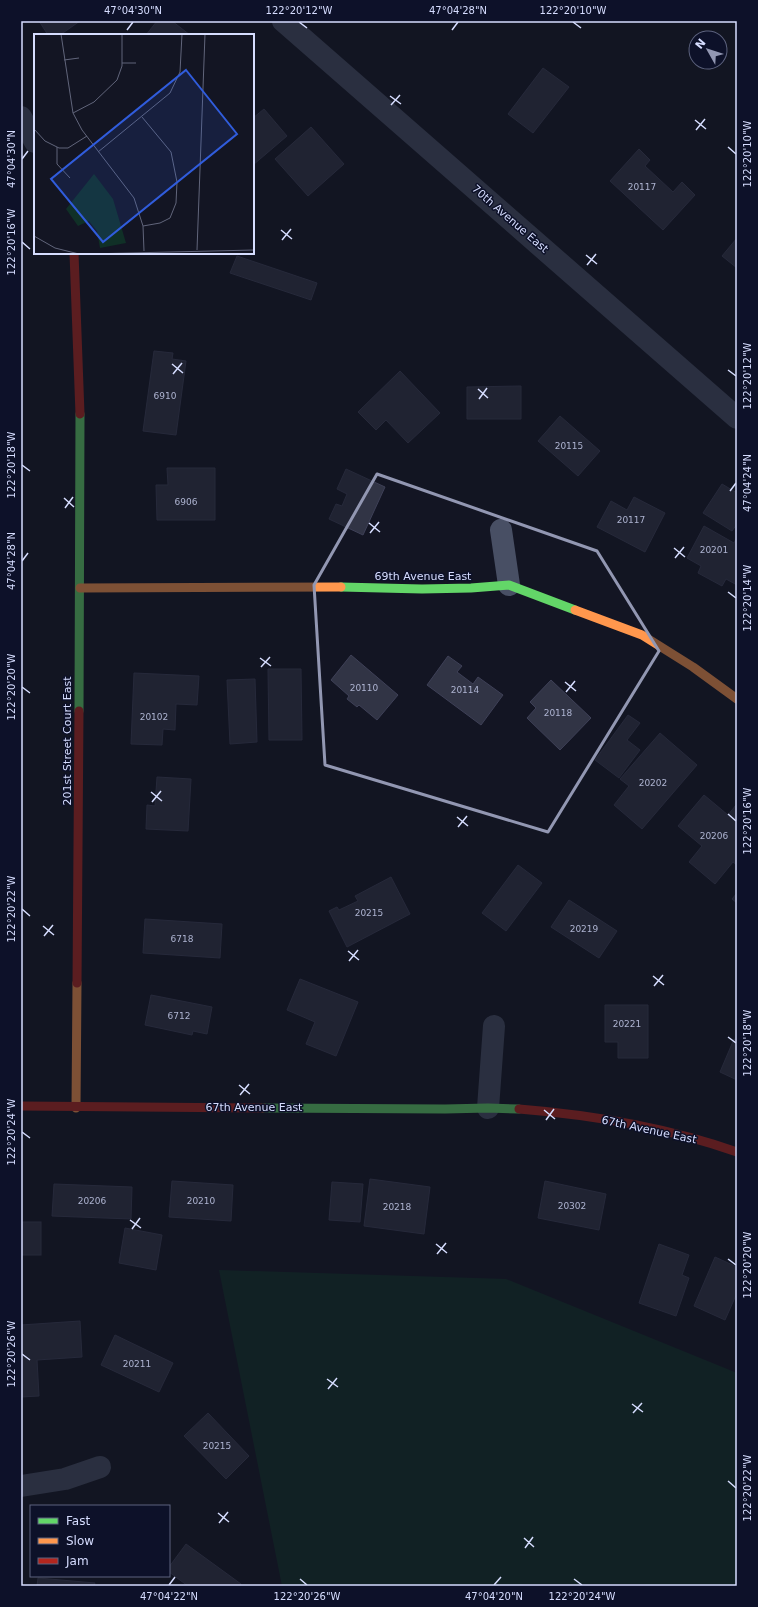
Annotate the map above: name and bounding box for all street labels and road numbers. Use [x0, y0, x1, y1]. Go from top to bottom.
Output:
street label: 70th Avenue East [469, 182, 551, 256]
street label: 69th Avenue East [375, 570, 472, 583]
street label: 201st Street Court East [61, 676, 74, 805]
street label: 67th Avenue East [206, 1101, 303, 1114]
street label: 67th Avenue East [600, 1114, 698, 1147]

